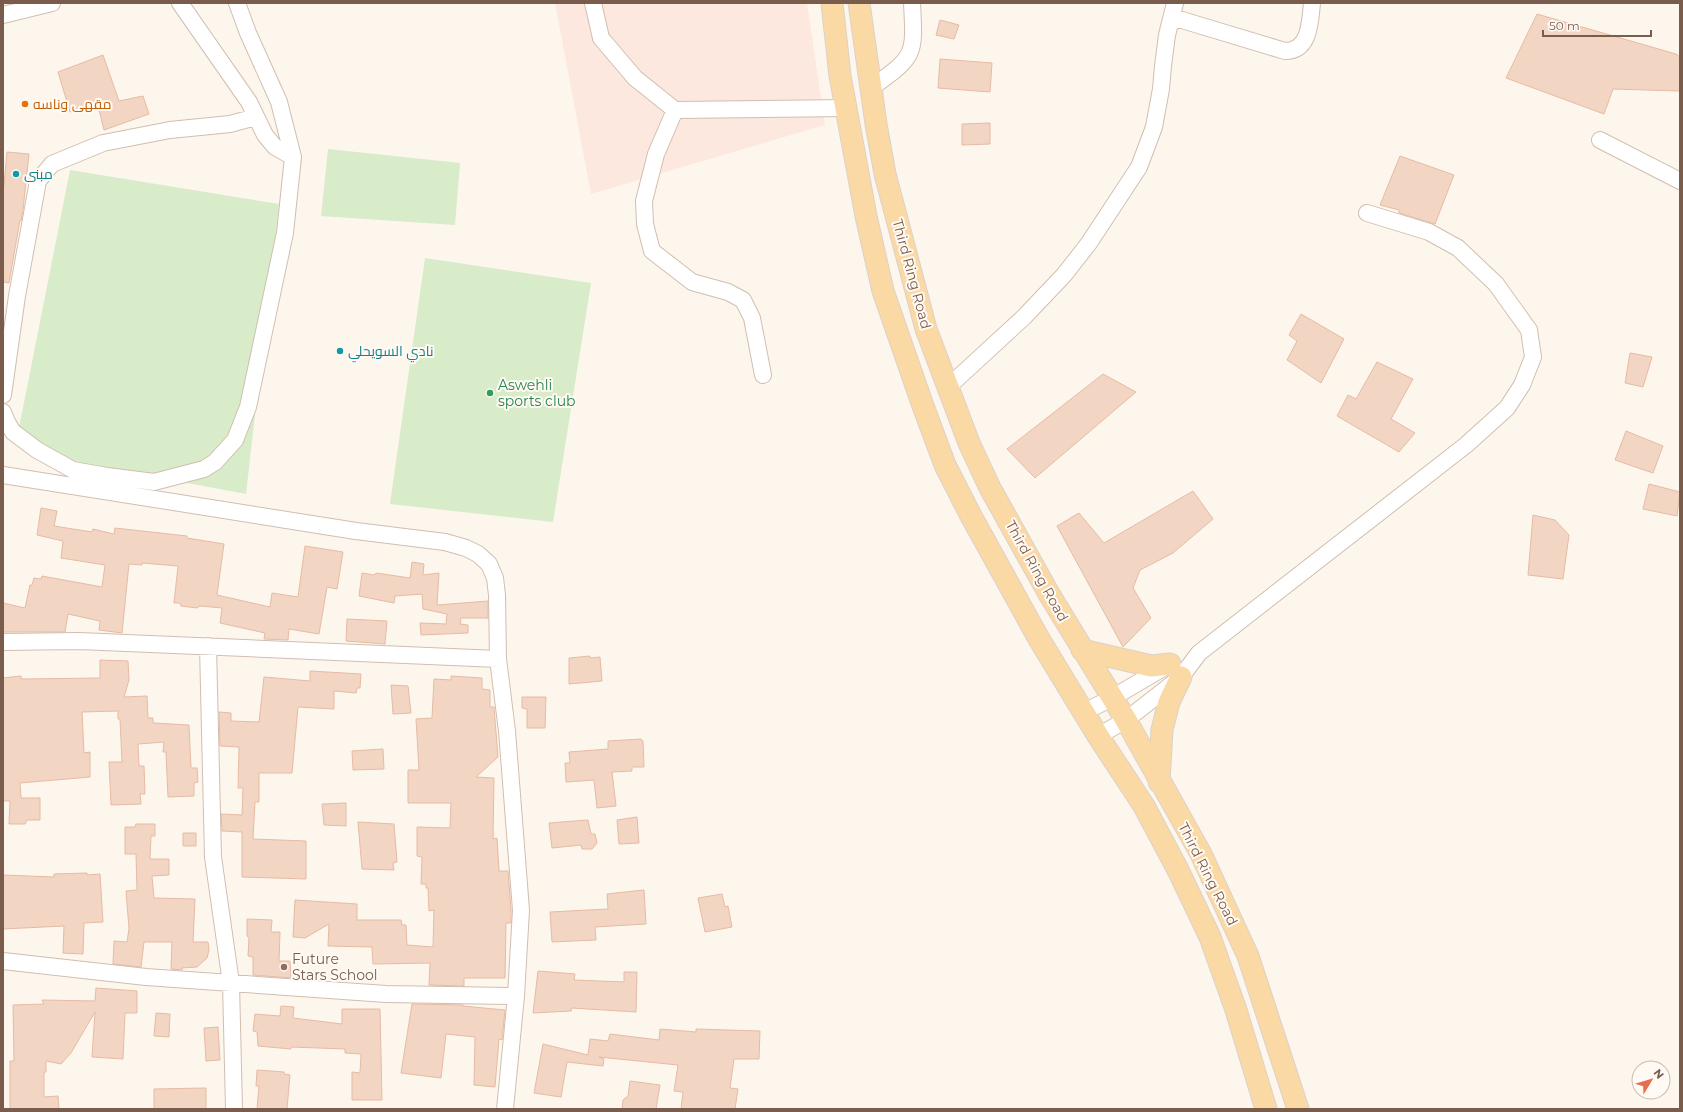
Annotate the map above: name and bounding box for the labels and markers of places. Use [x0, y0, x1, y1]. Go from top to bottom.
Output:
place label: مقهى وناسه [33, 95, 111, 113]
marker: مقهى وناسه [20, 99, 30, 109]
place label: مبنى [24, 165, 53, 183]
marker: مبنى [11, 169, 21, 179]
place label: نادي السويحلي [348, 342, 434, 363]
marker: نادي السويحلي [335, 346, 345, 356]
place label: Aswehli sports club [498, 376, 576, 410]
marker: Aswehli sports club [485, 388, 495, 398]
place label: Future Stars School [292, 950, 378, 984]
marker: Future Stars School [279, 962, 289, 972]

